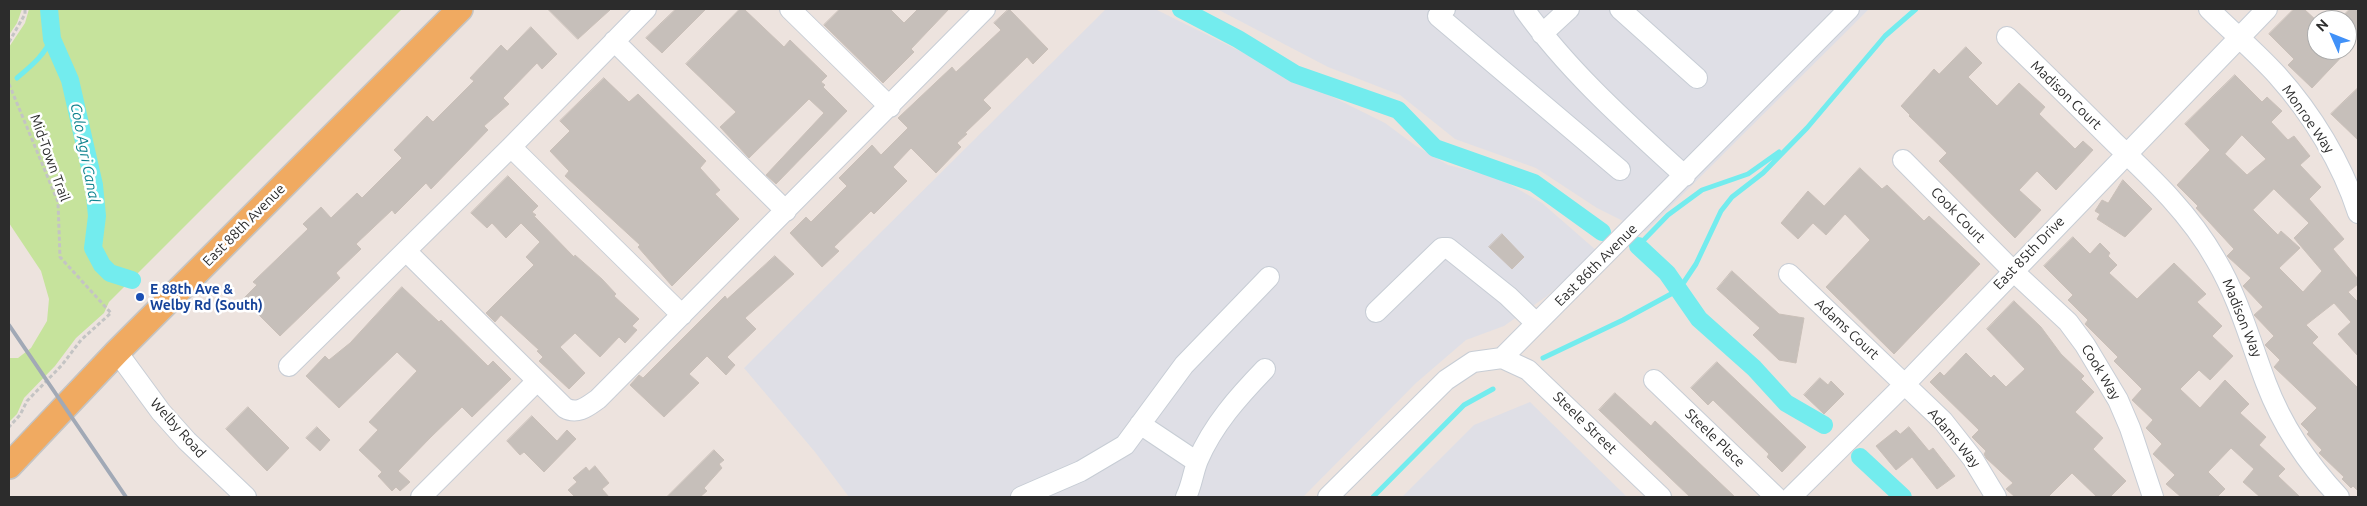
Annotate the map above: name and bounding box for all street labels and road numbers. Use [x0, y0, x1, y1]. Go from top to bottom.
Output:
street label: Madison Court [2027, 57, 2105, 133]
street label: Monroe Way [2278, 82, 2338, 156]
street label: Mid-Town Trail [26, 112, 74, 204]
street label: East 88th Avenue [199, 180, 289, 270]
street label: Cook Court [1927, 184, 1989, 246]
street label: East 85th Drive [1990, 213, 2068, 293]
street label: East 86th Avenue [1551, 220, 1641, 310]
street label: Madison Way [2219, 276, 2265, 360]
street label: Adams Court [1812, 295, 1882, 363]
street label: Cook Way [2078, 341, 2124, 403]
street label: Steele Street [1550, 388, 1620, 458]
street label: Welby Road [147, 395, 209, 461]
street label: Steele Place [1682, 405, 1748, 471]
street label: Adams Way [1924, 405, 1984, 471]

